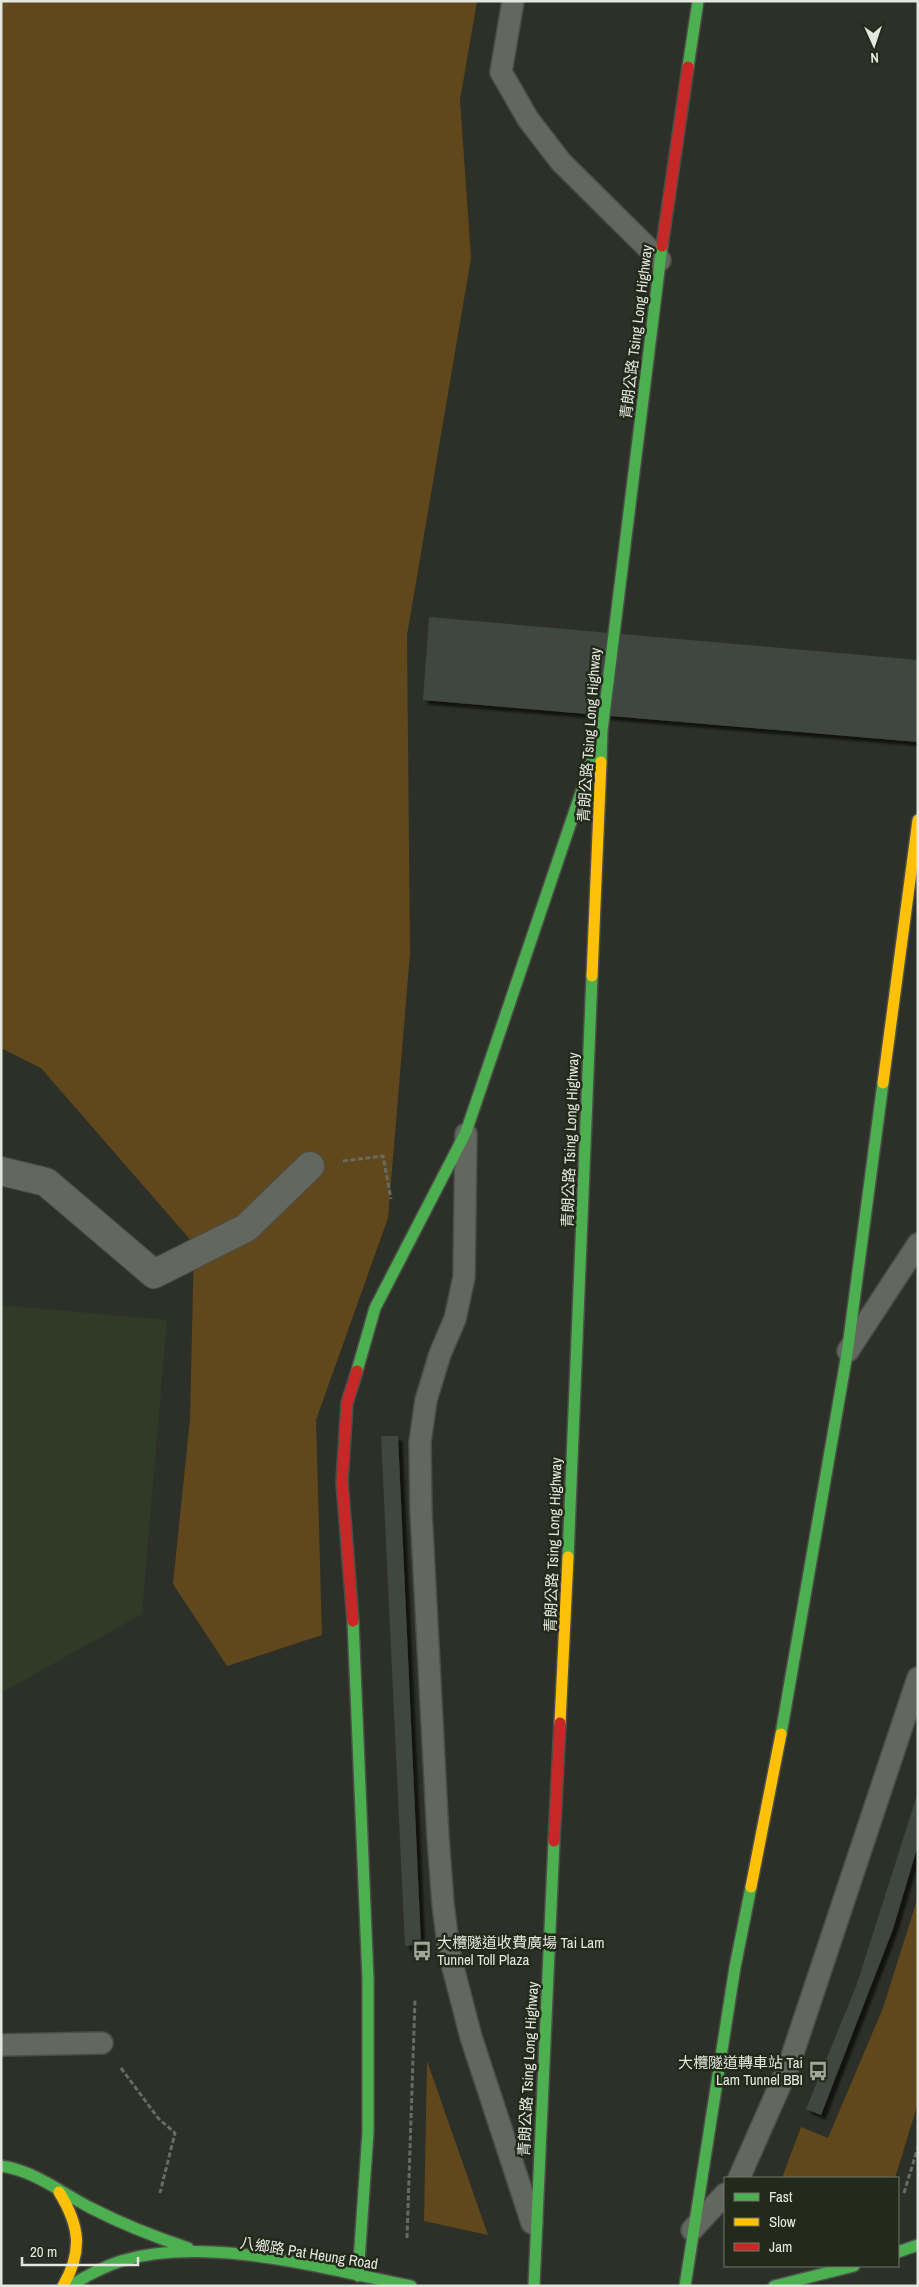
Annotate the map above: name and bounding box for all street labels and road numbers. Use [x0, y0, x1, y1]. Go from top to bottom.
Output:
street label: 青朗公路 Tsing Long Highway [615, 243, 657, 420]
street label: 青朗公路 Tsing Long Highway [572, 646, 606, 823]
street label: 青朗公路 Tsing Long Highway [556, 1051, 584, 1228]
street label: 青朗公路 Tsing Long Highway [539, 1456, 567, 1633]
street label: 青朗公路 Tsing Long Highway [513, 1980, 543, 2157]
street label: 八鄉路 Pat Heung Road [239, 2232, 379, 2274]

